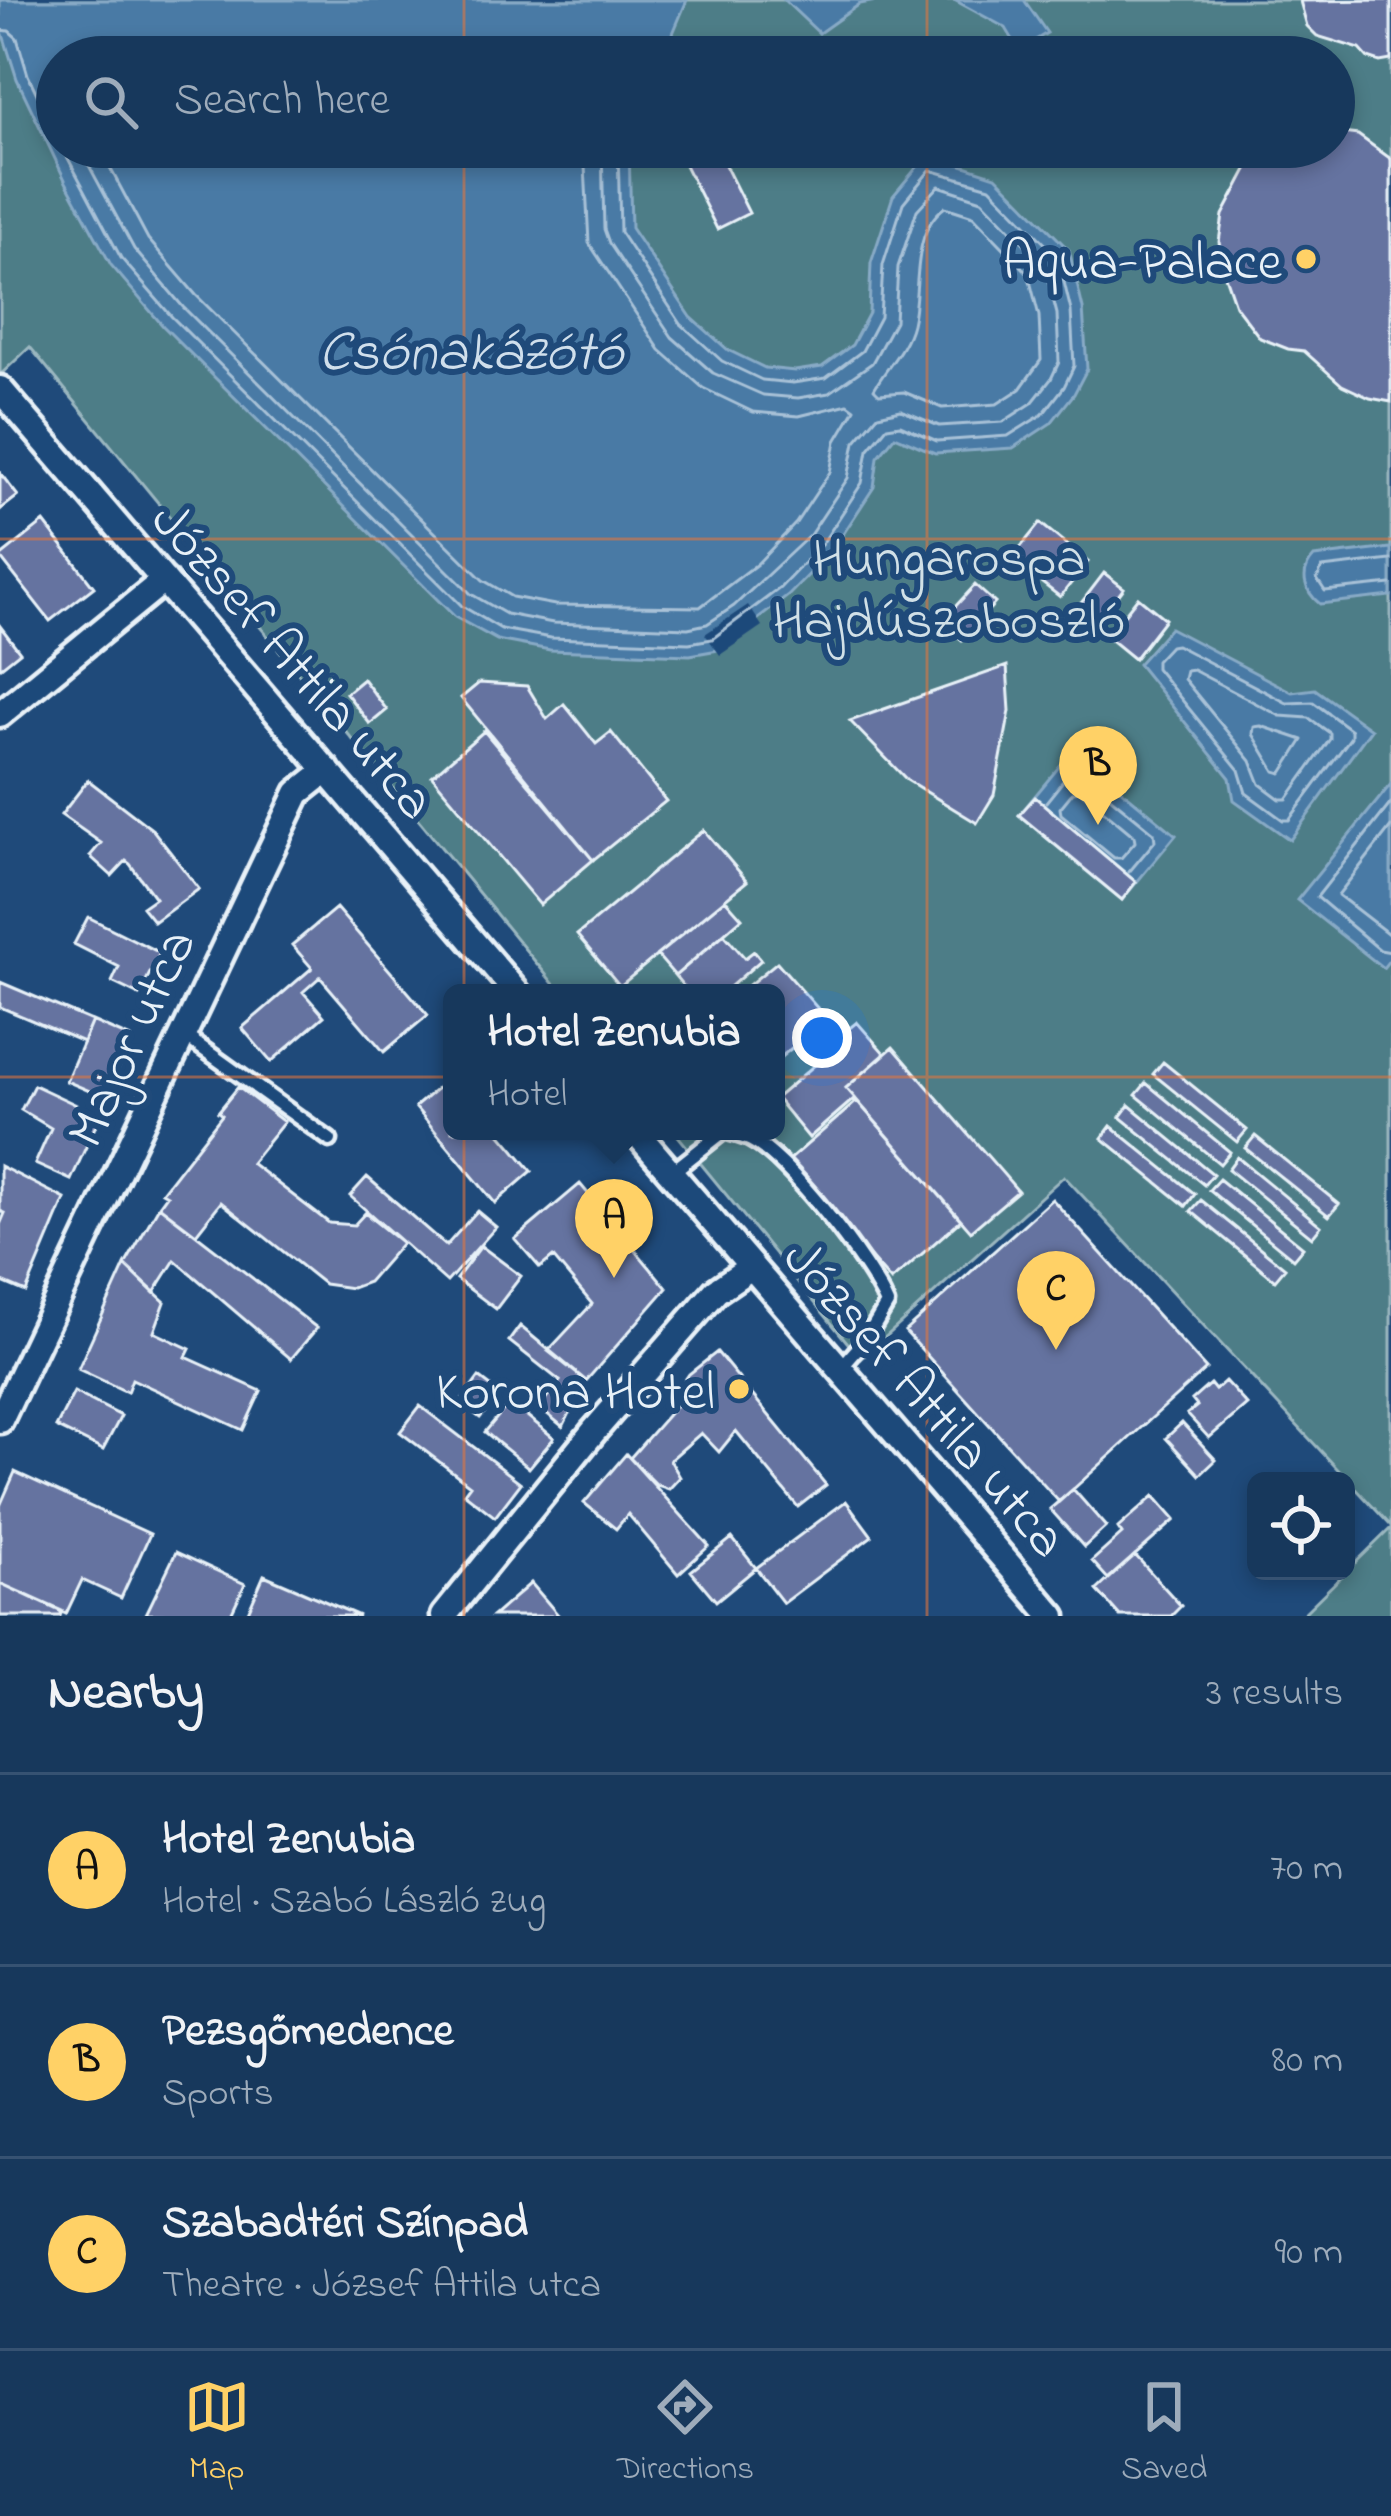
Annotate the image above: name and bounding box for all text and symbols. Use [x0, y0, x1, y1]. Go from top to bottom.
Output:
search box [36, 36, 1355, 168]
icon: search [78, 69, 144, 135]
text: Search here [174, 69, 390, 135]
place label: Aqua-Palace [1003, 226, 1283, 304]
marker: Aqua-Palace [1293, 246, 1319, 272]
water label: Csónakázótó [319, 314, 626, 397]
street label: József Attila utca [130, 486, 451, 840]
park label: Hungarospa Hajdúszoboszló [773, 523, 1125, 663]
pin: B [1059, 726, 1137, 825]
street label: Major utca [50, 917, 219, 1162]
popup [443, 984, 785, 1140]
text: Hotel Zenubia [487, 1001, 741, 1067]
your location [792, 1008, 852, 1068]
text: Hotel [487, 1067, 567, 1124]
pin: A [575, 1179, 653, 1278]
street label: József Attila utca [762, 1224, 1083, 1578]
pin: C [1017, 1251, 1095, 1350]
place label: Korona Hotel [436, 1356, 715, 1434]
marker: Korona Hotel [726, 1376, 752, 1402]
map controls [1247, 1472, 1355, 1580]
button: locate [1247, 1472, 1355, 1580]
text: Nearby [48, 1657, 204, 1732]
text: 3 results [1206, 1666, 1343, 1723]
text: Hotel Zenubia [162, 1808, 415, 1874]
text: A [75, 1841, 99, 1898]
text: 70 m [1270, 1841, 1343, 1898]
text: Hotel · Szabó László zug [162, 1874, 546, 1931]
text: Pezsgőmedence [162, 2000, 454, 2066]
text: B [74, 2033, 100, 2090]
text: 80 m [1272, 2033, 1343, 2090]
text: Sports [162, 2066, 274, 2123]
text: Szabadtéri Színpad [162, 2192, 528, 2258]
text: C [76, 2225, 98, 2282]
text: 90 m [1274, 2225, 1343, 2282]
text: Theatre · József Attila utca [162, 2258, 601, 2315]
tab: Map [184, 2374, 250, 2494]
tab: Directions [617, 2374, 754, 2494]
tab: Saved [1121, 2374, 1207, 2494]

